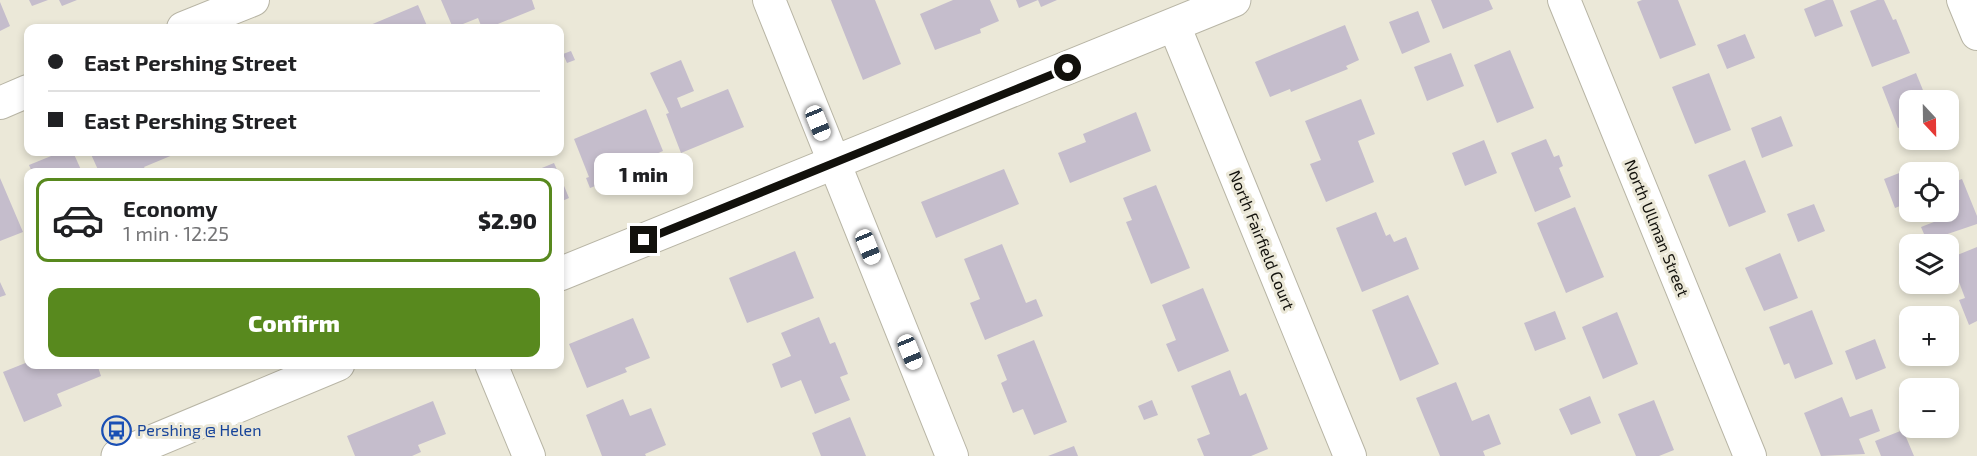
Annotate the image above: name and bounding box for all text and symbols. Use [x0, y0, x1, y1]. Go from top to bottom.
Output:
text: East Pershing Street [84, 49, 297, 75]
route start [1054, 54, 1081, 81]
north arrow [1899, 90, 1959, 150]
map controls [1899, 90, 1959, 438]
car [803, 103, 833, 143]
text: East Pershing Street [84, 107, 297, 133]
callout: 1 min [594, 153, 694, 195]
street label: North Ullman Street [1621, 157, 1694, 299]
text: 1 min [619, 162, 668, 186]
button: locate [1899, 162, 1959, 222]
street label: North Fairfield Court [1226, 167, 1299, 312]
icon: car [51, 193, 105, 247]
text: Economy [123, 195, 218, 221]
text: $2.90 [478, 207, 537, 233]
text: 1 min · 12:25 [123, 221, 229, 245]
route end [630, 226, 657, 253]
car [853, 227, 883, 267]
button: layers [1899, 234, 1959, 294]
button: Confirm [48, 288, 540, 357]
button: + [1899, 306, 1959, 366]
car [895, 332, 925, 372]
button: − [1899, 378, 1959, 438]
bus stop icon: Pershing @ Helen [100, 414, 132, 446]
place label: Pershing @ Helen [137, 420, 262, 439]

